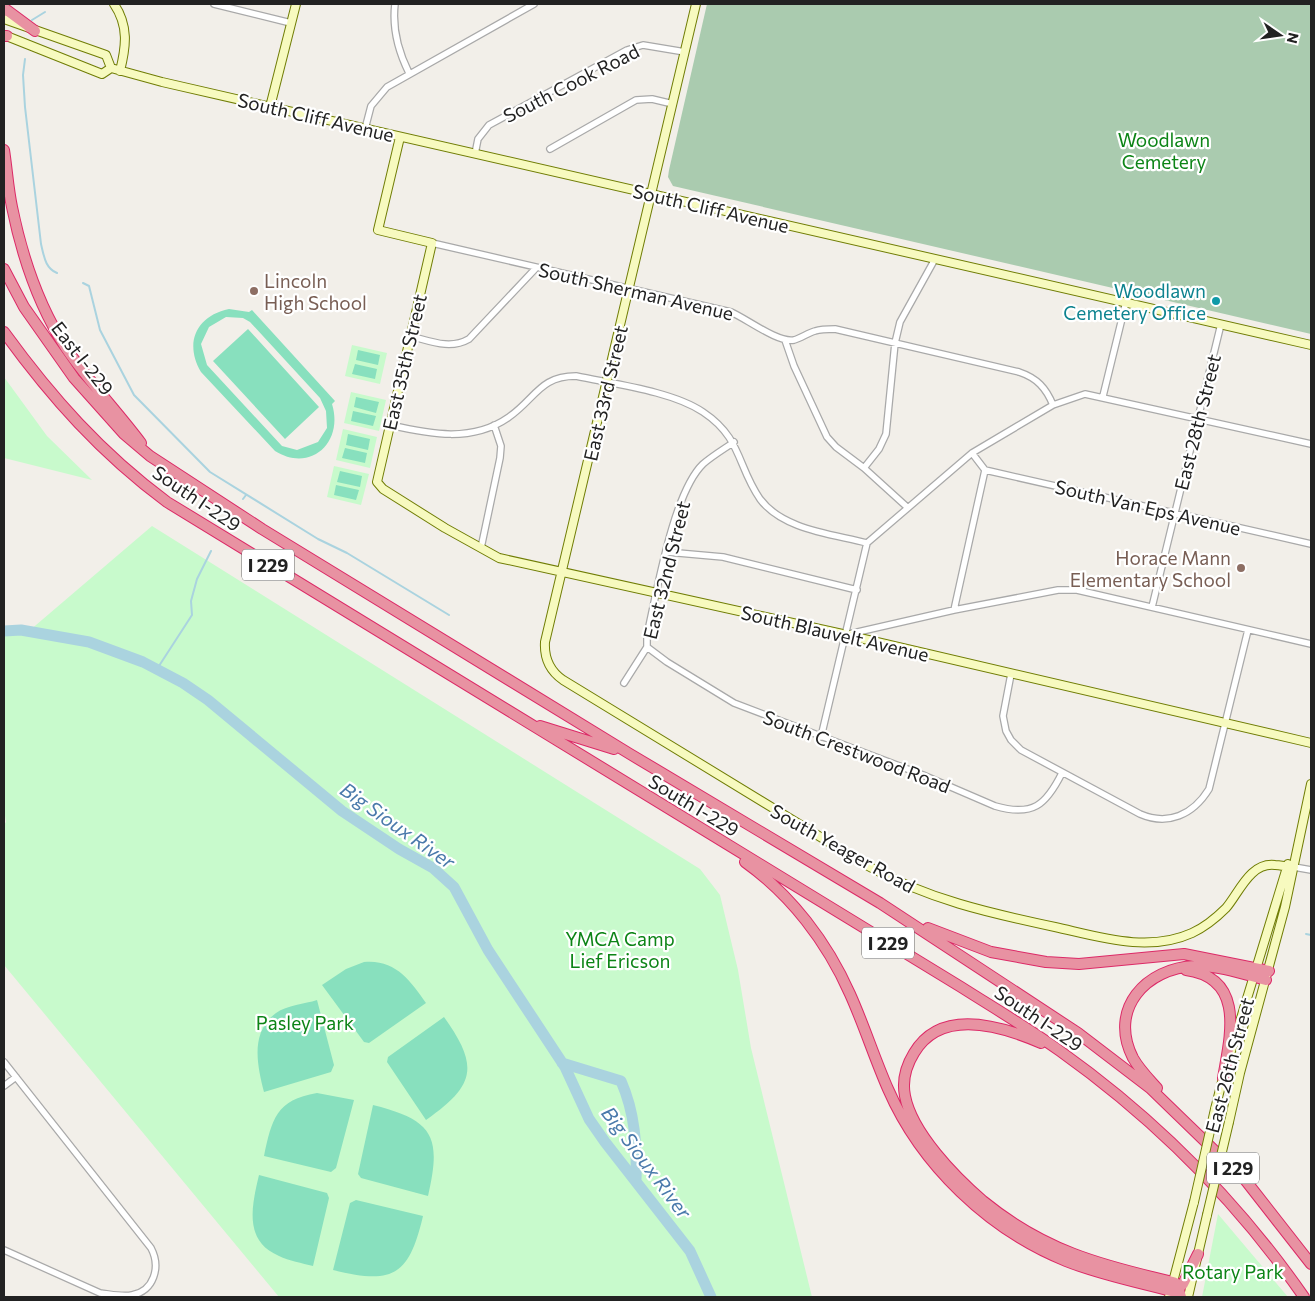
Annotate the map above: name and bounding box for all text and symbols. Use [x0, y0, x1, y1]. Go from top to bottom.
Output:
north arrow [1255, 10, 1305, 60]
text: N [1284, 31, 1303, 45]
street label: South Cook Road [499, 39, 643, 127]
street label: South Cliff Avenue [236, 88, 396, 146]
park label: Woodlawn Cemetery [1118, 128, 1210, 173]
street label: South Cliff Avenue [631, 179, 791, 237]
street label: South Sherman Avenue [536, 257, 736, 325]
place label: Lincoln High School [264, 269, 367, 314]
place label: Woodlawn Cemetery Office [1063, 279, 1206, 324]
marker: Lincoln High School [248, 285, 260, 297]
street label: East 35th Street [377, 291, 431, 432]
marker: Woodlawn Cemetery Office [1210, 295, 1222, 307]
street label: East I-229 [47, 317, 119, 399]
street label: East 33rd Street [578, 323, 632, 463]
street label: East 28th Street [1169, 351, 1225, 492]
street label: South I-229 [149, 460, 245, 536]
street label: South Van Eps Avenue [1053, 474, 1243, 540]
street label: East 32nd Street [638, 498, 694, 642]
place label: Horace Mann Elementary School [1070, 546, 1231, 591]
road number: I 229 [242, 550, 294, 580]
marker: Horace Mann Elementary School [1235, 562, 1247, 574]
street label: South Blauvelt Avenue [739, 600, 931, 666]
street label: South Crestwood Road [760, 705, 954, 797]
street label: South I-229 [645, 769, 743, 841]
water label: Big Sioux River [336, 777, 461, 874]
street label: South Yeager Road [767, 799, 919, 897]
park label: YMCA Camp Lief Ericson [565, 927, 675, 972]
road number: I 229 [862, 928, 914, 958]
street label: South I-229 [991, 980, 1087, 1056]
street label: East 26th Street [1200, 995, 1258, 1135]
park label: Pasley Park [256, 1011, 354, 1034]
water label: Big Sioux River [597, 1101, 698, 1224]
road number: I 229 [1207, 1152, 1259, 1184]
park label: Rotary Park [1182, 1260, 1284, 1283]

